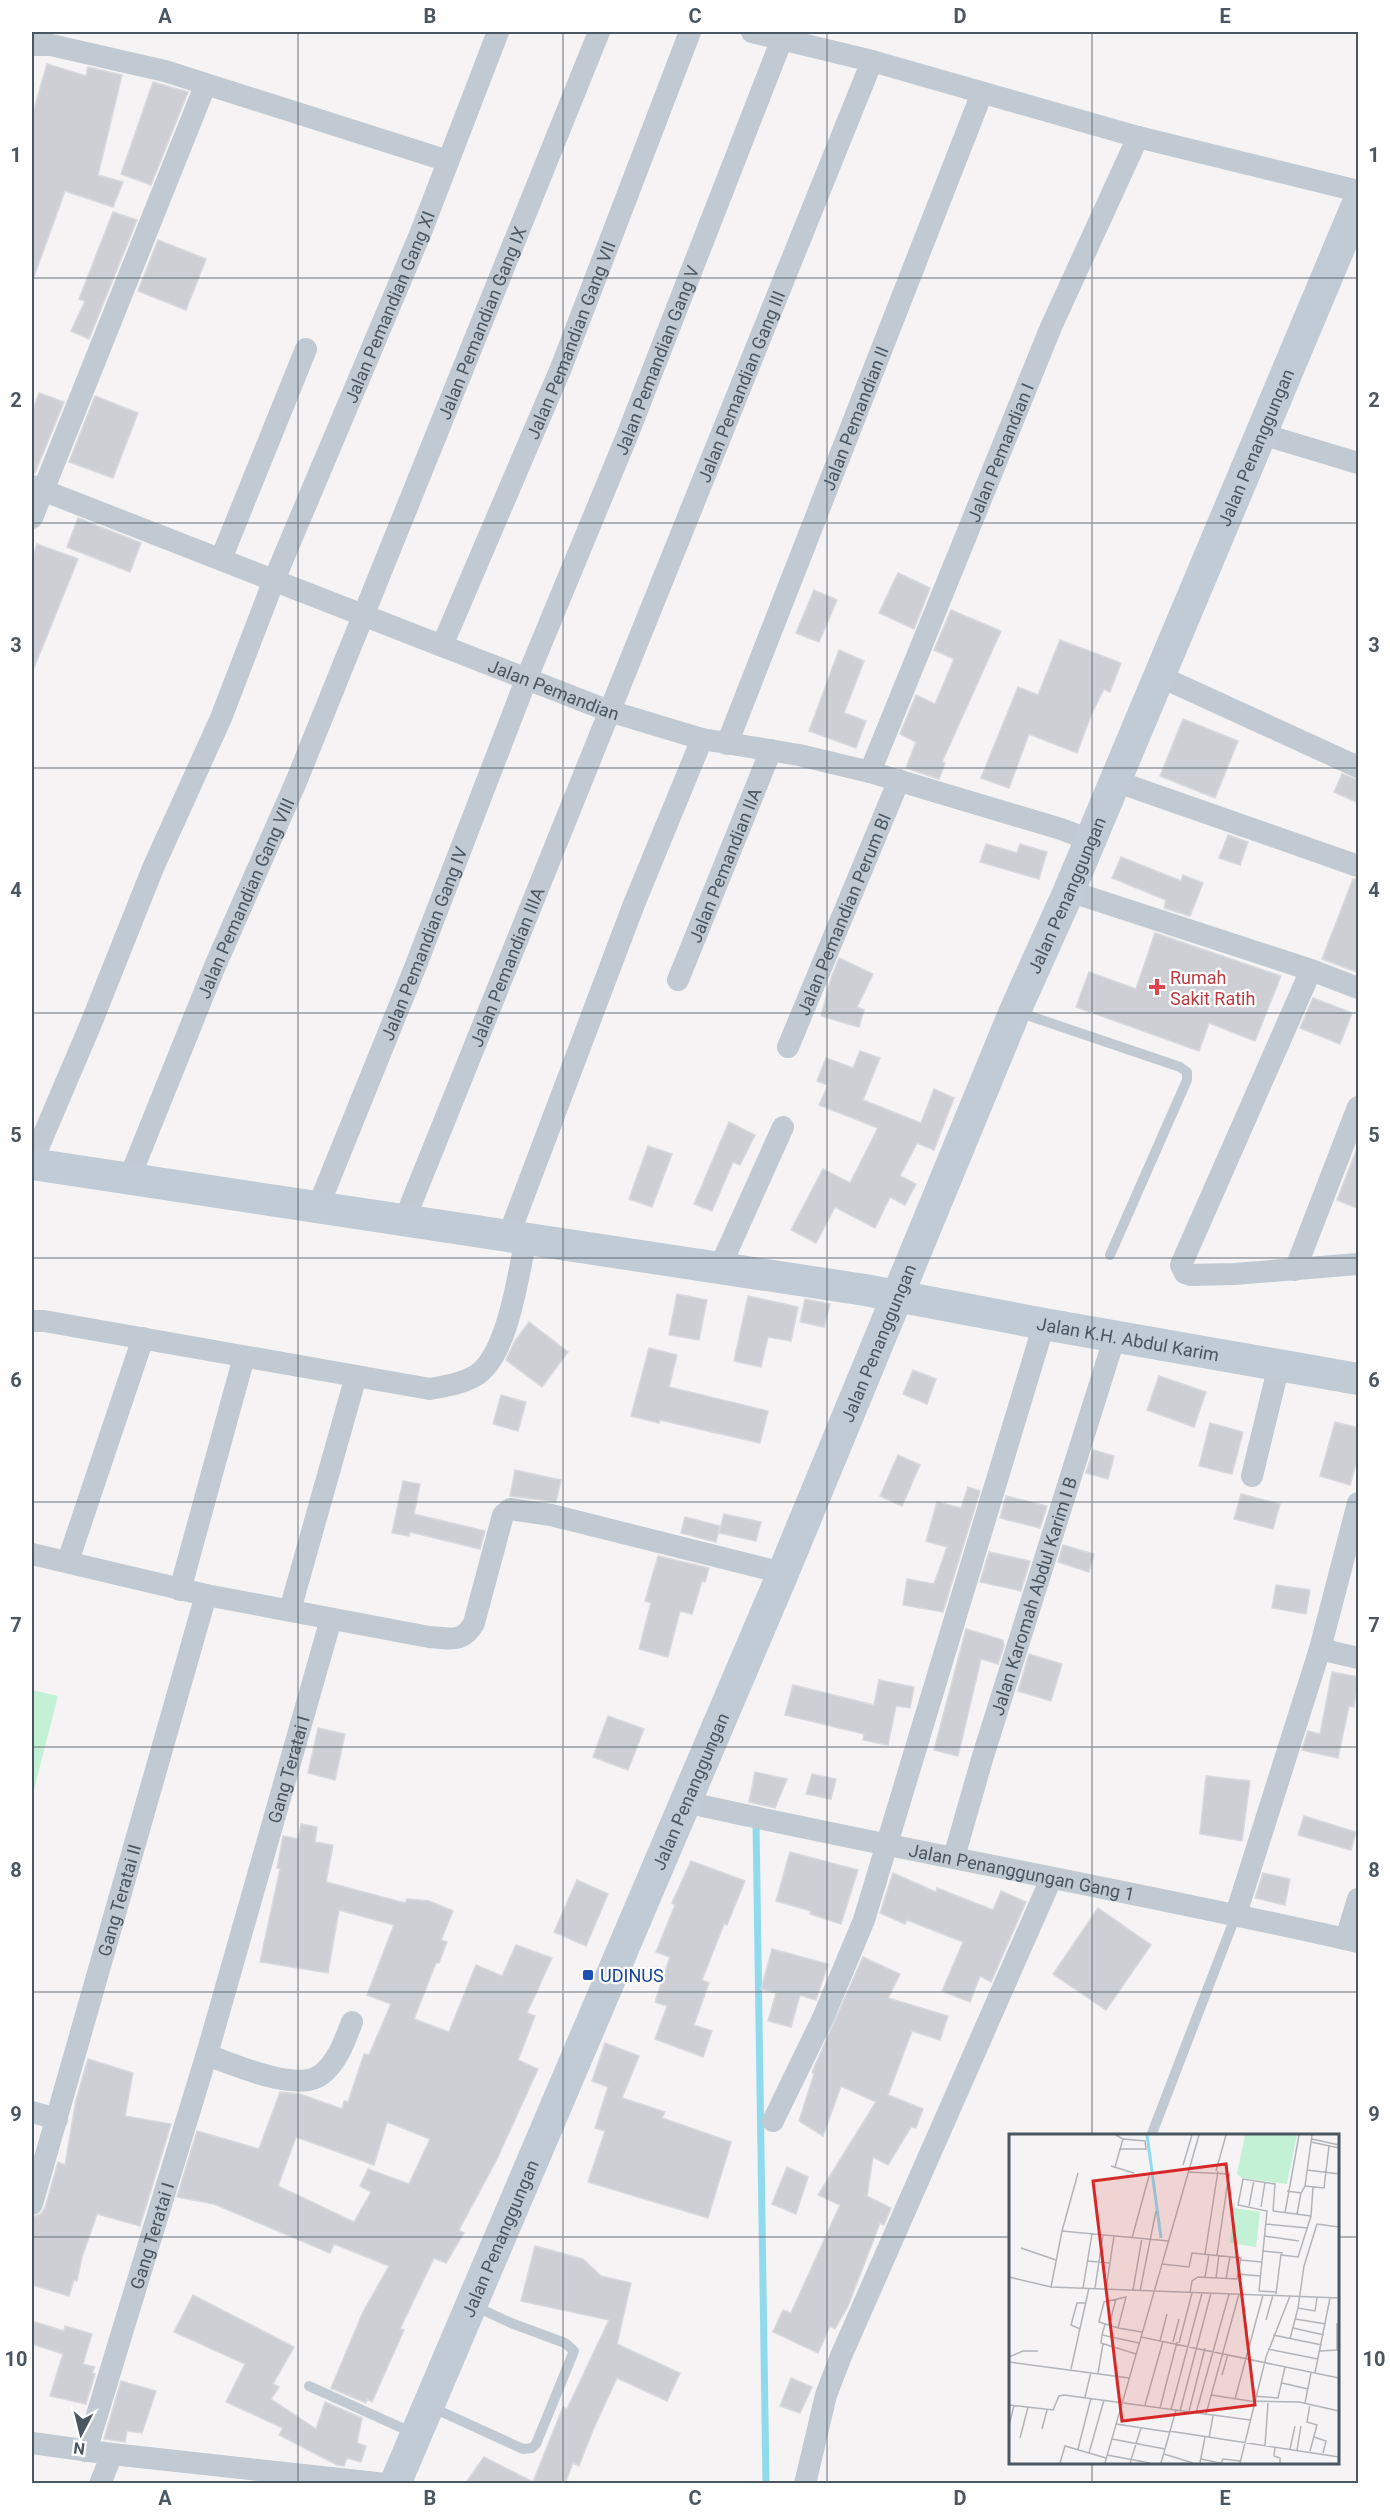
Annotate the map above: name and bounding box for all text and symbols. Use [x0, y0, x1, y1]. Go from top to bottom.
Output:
text: A [158, 4, 172, 28]
text: B [424, 4, 436, 28]
text: C [688, 4, 702, 28]
text: D [954, 4, 967, 28]
text: E [1219, 4, 1231, 28]
text: 1 [10, 143, 22, 167]
text: 1 [1368, 143, 1380, 167]
street label: Jalan Pemandian Gang XI [340, 208, 439, 406]
street label: Jalan Pemandian Gang IX [433, 223, 530, 422]
street label: Jalan Pemandian Gang VII [521, 238, 619, 442]
street label: Jalan Pemandian Gang V [610, 262, 703, 458]
street label: Jalan Pemandian Gang III [693, 287, 789, 485]
street label: Jalan Pemandian II [817, 343, 892, 493]
street label: Jalan Penanggungan [1213, 365, 1298, 529]
street label: Jalan Pemandian I [962, 380, 1038, 525]
text: 2 [10, 388, 22, 412]
text: 2 [1368, 388, 1380, 412]
text: 3 [10, 633, 22, 657]
text: 3 [1368, 633, 1380, 657]
street label: Jalan Pemandian [485, 654, 622, 724]
street label: Jalan Pemandian IIA [684, 784, 765, 946]
street label: Jalan Pemandian Gang VIII [193, 795, 298, 1001]
street label: Jalan Pemandian Perum BI [792, 810, 895, 1018]
street label: Jalan Penanggungan [1023, 814, 1110, 977]
street label: Jalan Pemandian Gang IV [376, 843, 471, 1043]
text: 4 [10, 878, 22, 902]
text: 4 [1368, 878, 1380, 902]
street label: Jalan Pemandian IIIA [465, 884, 548, 1050]
place label: Rumah Sakit Ratih [1170, 967, 1255, 1009]
marker: Rumah Sakit Ratih [1148, 978, 1166, 996]
text: 5 [10, 1123, 22, 1147]
text: 5 [1368, 1123, 1380, 1147]
street label: Jalan Penanggungan [836, 1261, 920, 1425]
street label: Jalan K.H. Abdul Karim [1035, 1312, 1221, 1365]
text: 6 [10, 1368, 22, 1392]
text: 6 [1368, 1368, 1380, 1392]
street label: Jalan Karomah Abdul Karim I B [986, 1474, 1081, 1718]
text: 7 [10, 1613, 22, 1637]
text: 7 [1368, 1613, 1380, 1637]
street label: Jalan Penanggungan [647, 1709, 733, 1873]
street label: Gang Teratai I [263, 1713, 313, 1825]
street label: Jalan Penanggungan Gang 1 [907, 1839, 1137, 1905]
street label: Gang Teratai II [93, 1842, 145, 1959]
text: 8 [10, 1858, 22, 1882]
text: 8 [1368, 1858, 1380, 1882]
place label: UDINUS [600, 1965, 664, 1986]
marker: UDINUS [581, 1968, 595, 1982]
text: 9 [10, 2102, 22, 2126]
text: 9 [1368, 2102, 1380, 2126]
inset map [1009, 2134, 1339, 2464]
street label: Jalan Penanggungan [457, 2157, 542, 2320]
street label: Gang Teratai I [125, 2180, 178, 2292]
text: 10 [5, 2347, 27, 2371]
text: 10 [1363, 2347, 1385, 2371]
north arrow [51, 2404, 111, 2464]
text: N [72, 2438, 86, 2459]
text: A [158, 2486, 172, 2510]
text: B [424, 2486, 436, 2510]
text: C [688, 2486, 702, 2510]
text: D [954, 2486, 967, 2510]
text: E [1219, 2486, 1231, 2510]

